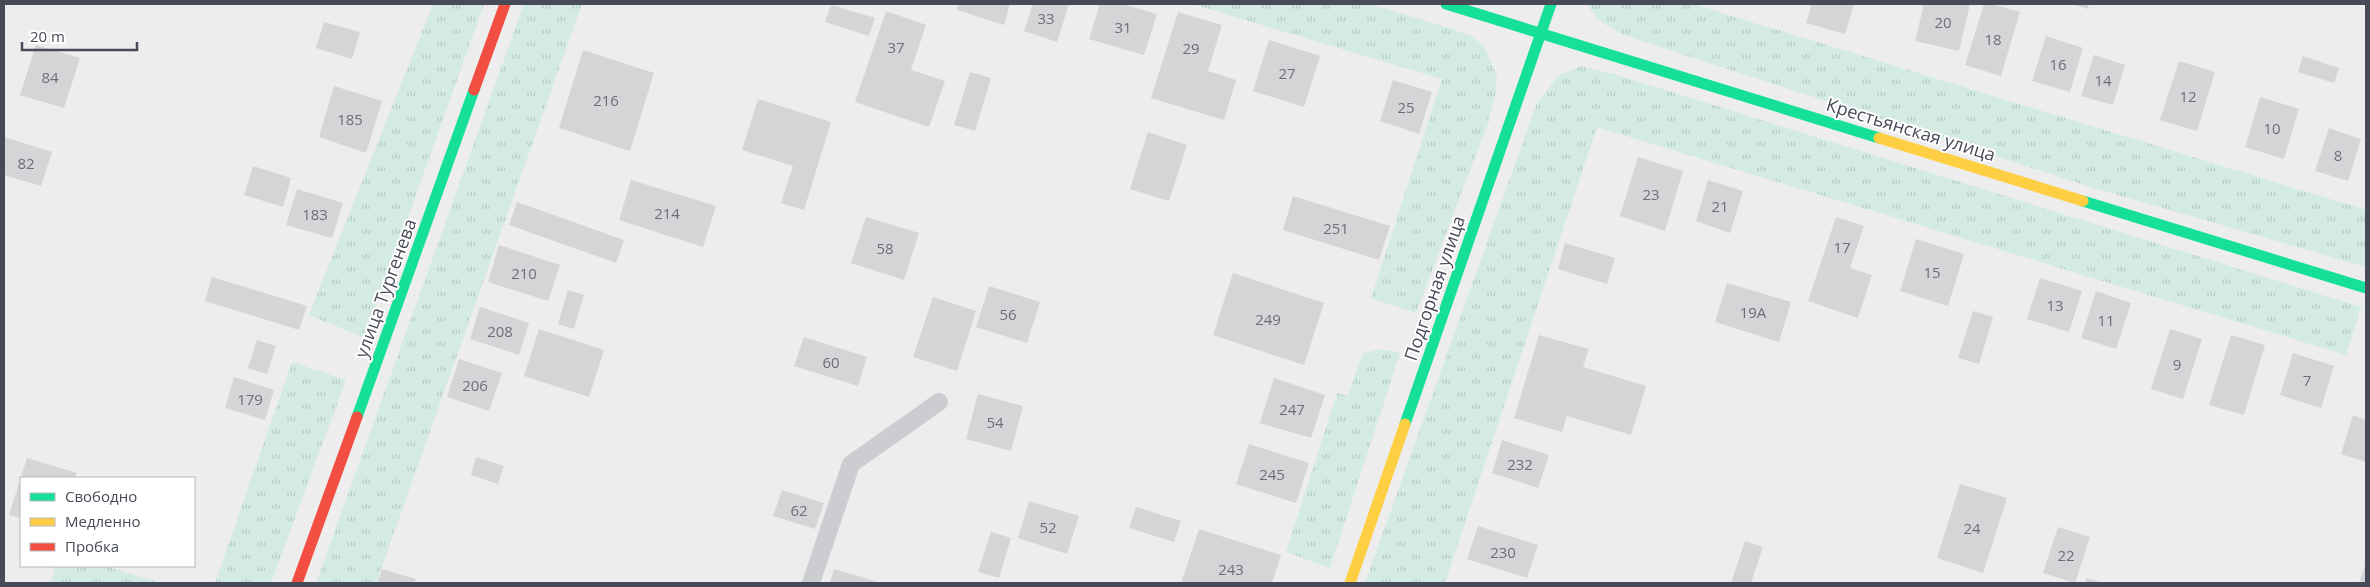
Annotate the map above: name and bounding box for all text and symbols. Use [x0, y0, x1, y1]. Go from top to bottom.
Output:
house number: 33 [1037, 8, 1055, 28]
house number: 20 [1934, 12, 1952, 32]
house number: 31 [1114, 17, 1132, 37]
scale bar [22, 20, 138, 52]
text: 20 m [30, 26, 65, 46]
house number: 18 [1984, 29, 2002, 49]
house number: 37 [887, 37, 905, 57]
house number: 29 [1182, 38, 1200, 58]
house number: 16 [2049, 54, 2067, 74]
house number: 27 [1278, 63, 1296, 83]
house number: 84 [41, 67, 59, 87]
house number: 14 [2094, 70, 2112, 90]
house number: 12 [2179, 86, 2197, 106]
house number: 216 [593, 90, 619, 110]
street label: Крестьянская улица [1823, 92, 1999, 166]
house number: 25 [1397, 97, 1415, 117]
house number: 185 [337, 109, 363, 129]
house number: 10 [2263, 118, 2281, 138]
house number: 8 [2334, 145, 2342, 165]
house number: 82 [17, 153, 35, 173]
house number: 23 [1642, 184, 1660, 204]
house number: 21 [1711, 196, 1729, 216]
house number: 214 [654, 203, 680, 223]
house number: 183 [302, 204, 328, 224]
street label: Подгорная улица [1398, 212, 1470, 364]
street label: улица Тургенева [349, 215, 421, 361]
house number: 251 [1323, 218, 1349, 238]
house number: 17 [1833, 237, 1851, 257]
house number: 58 [876, 238, 894, 258]
house number: 15 [1923, 262, 1941, 282]
house number: 210 [511, 263, 537, 283]
house number: 13 [2046, 295, 2064, 315]
house number: 19А [1740, 302, 1767, 322]
house number: 56 [999, 304, 1017, 324]
house number: 249 [1255, 309, 1281, 329]
house number: 11 [2097, 310, 2115, 330]
house number: 208 [487, 321, 513, 341]
house number: 60 [822, 352, 840, 372]
house number: 9 [2173, 354, 2181, 374]
house number: 7 [2303, 370, 2311, 390]
house number: 206 [462, 375, 488, 395]
house number: 179 [237, 389, 263, 409]
house number: 247 [1279, 399, 1305, 419]
house number: 54 [986, 412, 1004, 432]
house number: 232 [1507, 454, 1533, 474]
house number: 245 [1259, 464, 1285, 484]
legend [20, 477, 195, 567]
text: Свободно [65, 486, 137, 506]
house number: 62 [790, 500, 808, 520]
text: Медленно [65, 511, 141, 531]
house number: 52 [1039, 517, 1057, 537]
house number: 24 [1963, 518, 1981, 538]
text: Пробка [65, 536, 119, 556]
house number: 230 [1490, 542, 1516, 562]
house number: 22 [2057, 545, 2075, 565]
house number: 243 [1218, 559, 1244, 579]

